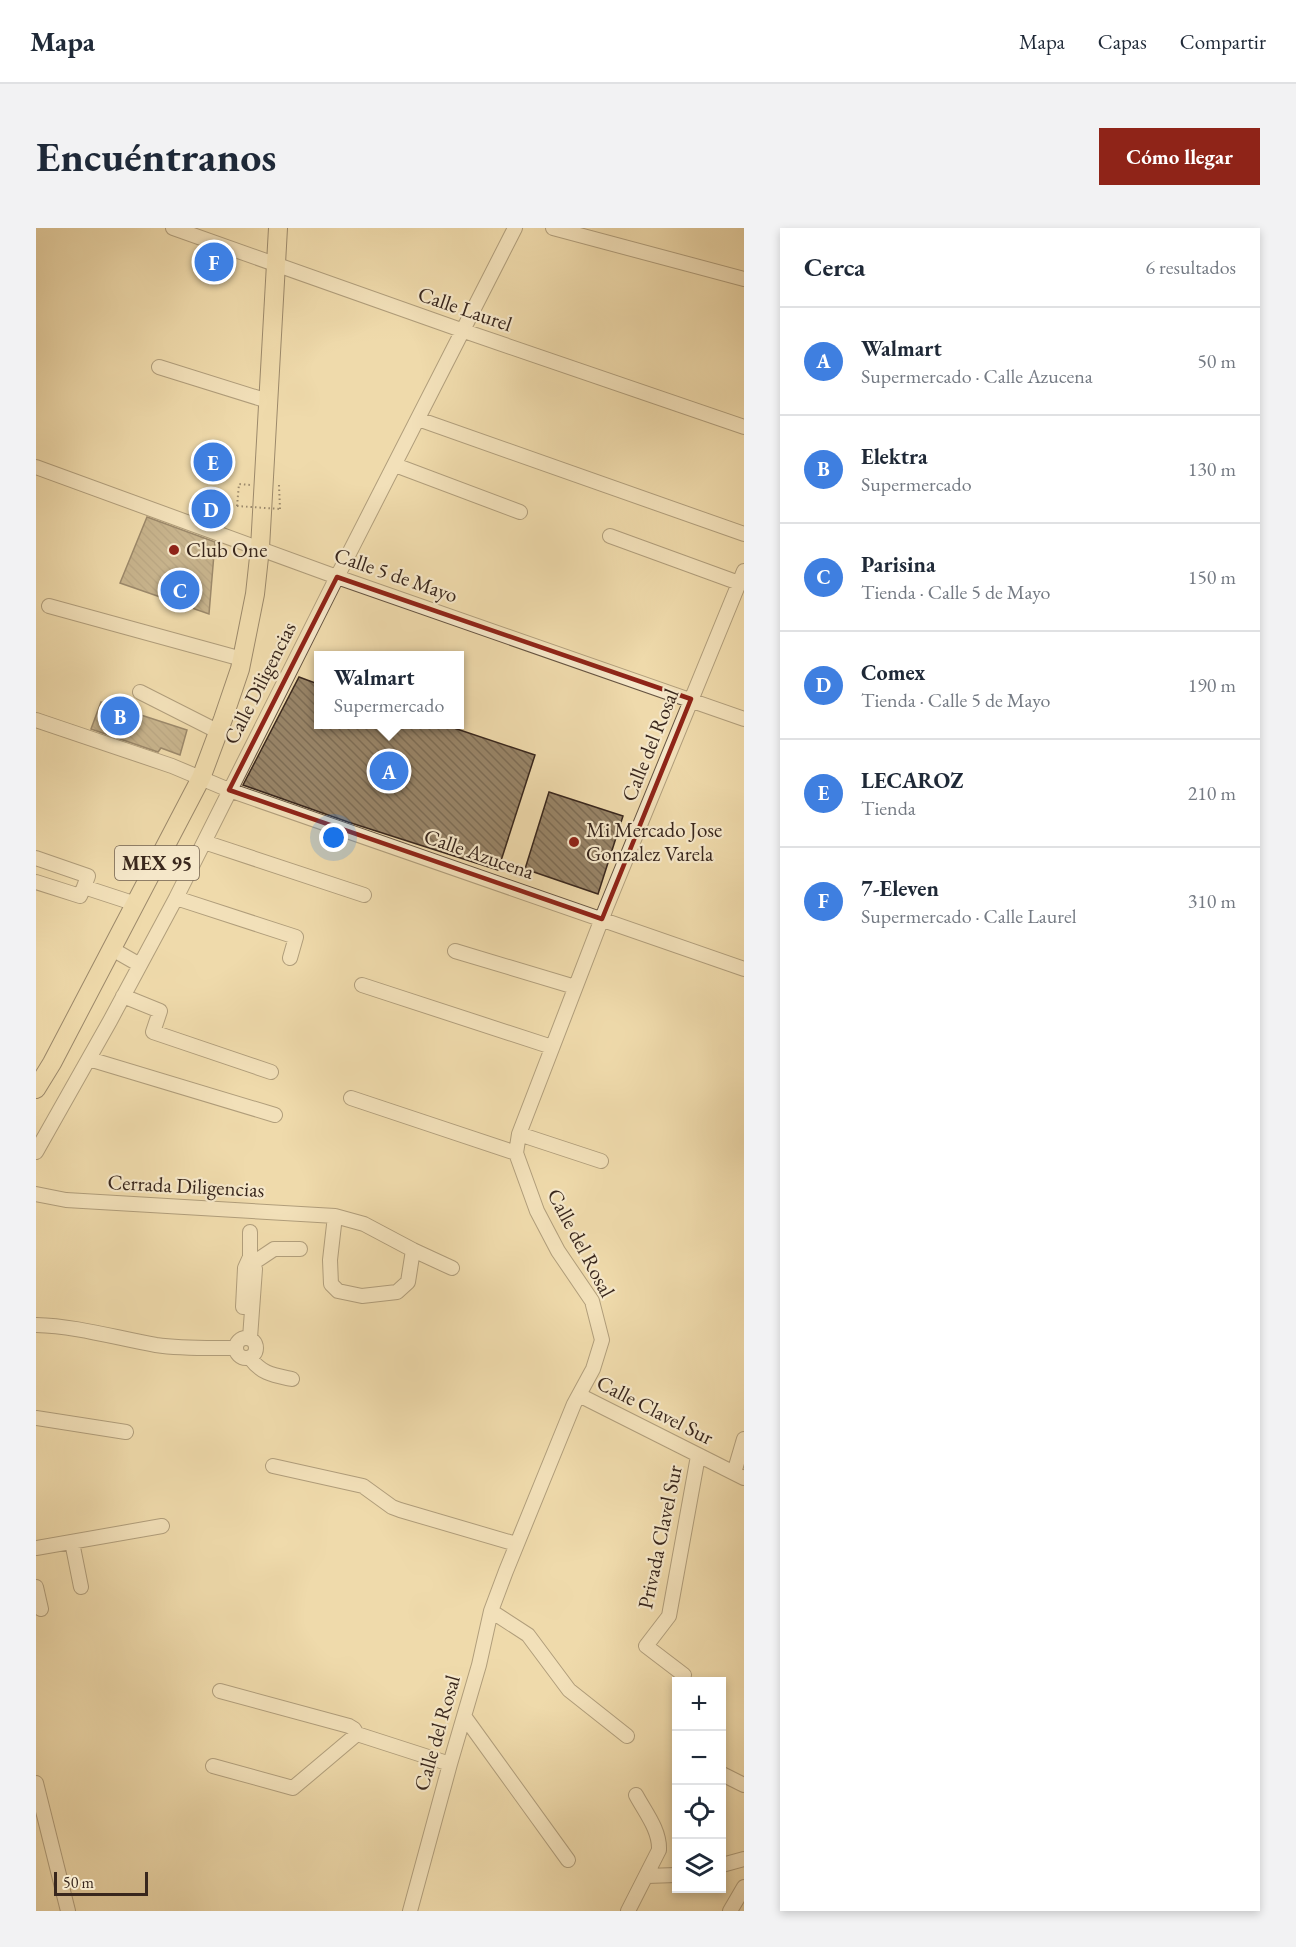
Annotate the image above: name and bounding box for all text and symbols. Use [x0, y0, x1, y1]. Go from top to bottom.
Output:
text: Mapa [30, 23, 95, 59]
text: Mapa [1019, 28, 1065, 55]
text: Capas [1098, 28, 1147, 55]
text: Compartir [1180, 28, 1266, 55]
button: Cómo llegar [1099, 128, 1260, 185]
text: Encuéntranos [36, 129, 276, 184]
pin: F [194, 240, 234, 285]
text: Cerca [804, 250, 865, 284]
text: 6 resultados [1145, 254, 1236, 280]
street label: Calle Laurel [415, 280, 516, 337]
text: Walmart [861, 334, 942, 363]
text: A [816, 348, 831, 374]
text: 50 m [1197, 348, 1236, 374]
text: Supermercado · Calle Azucena [861, 363, 1093, 389]
pin: E [194, 440, 232, 484]
text: Elektra [861, 442, 928, 471]
text: B [817, 456, 830, 482]
text: 130 m [1188, 456, 1236, 482]
text: Supermercado [861, 471, 972, 497]
pin: D [192, 486, 231, 532]
place label: Club One [186, 536, 267, 563]
street label: Calle 5 de Mayo [331, 541, 461, 608]
marker: Club One [167, 543, 181, 557]
text: Parisina [861, 550, 936, 579]
text: C [816, 564, 831, 590]
text: 150 m [1188, 564, 1236, 590]
pin: C [160, 568, 200, 613]
text: Tienda · Calle 5 de Mayo [861, 579, 1050, 605]
street label: Calle Diligencias [217, 617, 302, 749]
popup [314, 651, 464, 729]
text: Comex [861, 658, 925, 687]
text: Walmart [334, 663, 414, 692]
text: D [816, 672, 831, 698]
text: 190 m [1188, 672, 1236, 698]
street label: Calle del Rosal [615, 684, 684, 805]
text: Tienda · Calle 5 de Mayo [861, 687, 1050, 713]
text: Supermercado [334, 692, 444, 718]
pin: B [100, 694, 140, 738]
pin: A [370, 748, 408, 794]
text: LECAROZ [861, 766, 963, 795]
text: E [818, 780, 829, 806]
text: 210 m [1188, 780, 1236, 806]
text: Tienda [861, 795, 916, 821]
place label: Mi Mercado Jose Gonzalez Varela [586, 816, 722, 867]
street label: Calle Azucena [421, 822, 538, 885]
your location [319, 823, 348, 852]
marker: Mi Mercado Jose Gonzalez Varela [567, 835, 581, 849]
road number: MEX 95 [115, 846, 199, 880]
text: 7-Eleven [861, 874, 939, 903]
text: F [818, 888, 829, 914]
text: 310 m [1188, 888, 1236, 914]
text: Supermercado · Calle Laurel [861, 903, 1077, 929]
street label: Cerrada Diligencias [107, 1168, 265, 1203]
street label: Calle del Rosal [541, 1184, 621, 1302]
street label: Calle Clavel Sur [592, 1369, 718, 1451]
street label: Privada Clavel Sur [631, 1463, 688, 1611]
street label: Calle del Rosal [407, 1672, 466, 1794]
map controls [672, 1677, 726, 1893]
button: + [672, 1677, 726, 1731]
button: − [672, 1731, 726, 1785]
button: locate [672, 1785, 726, 1839]
button: layers [672, 1839, 726, 1893]
scale bar [54, 1869, 148, 1896]
text: 50 m [63, 1872, 94, 1893]

